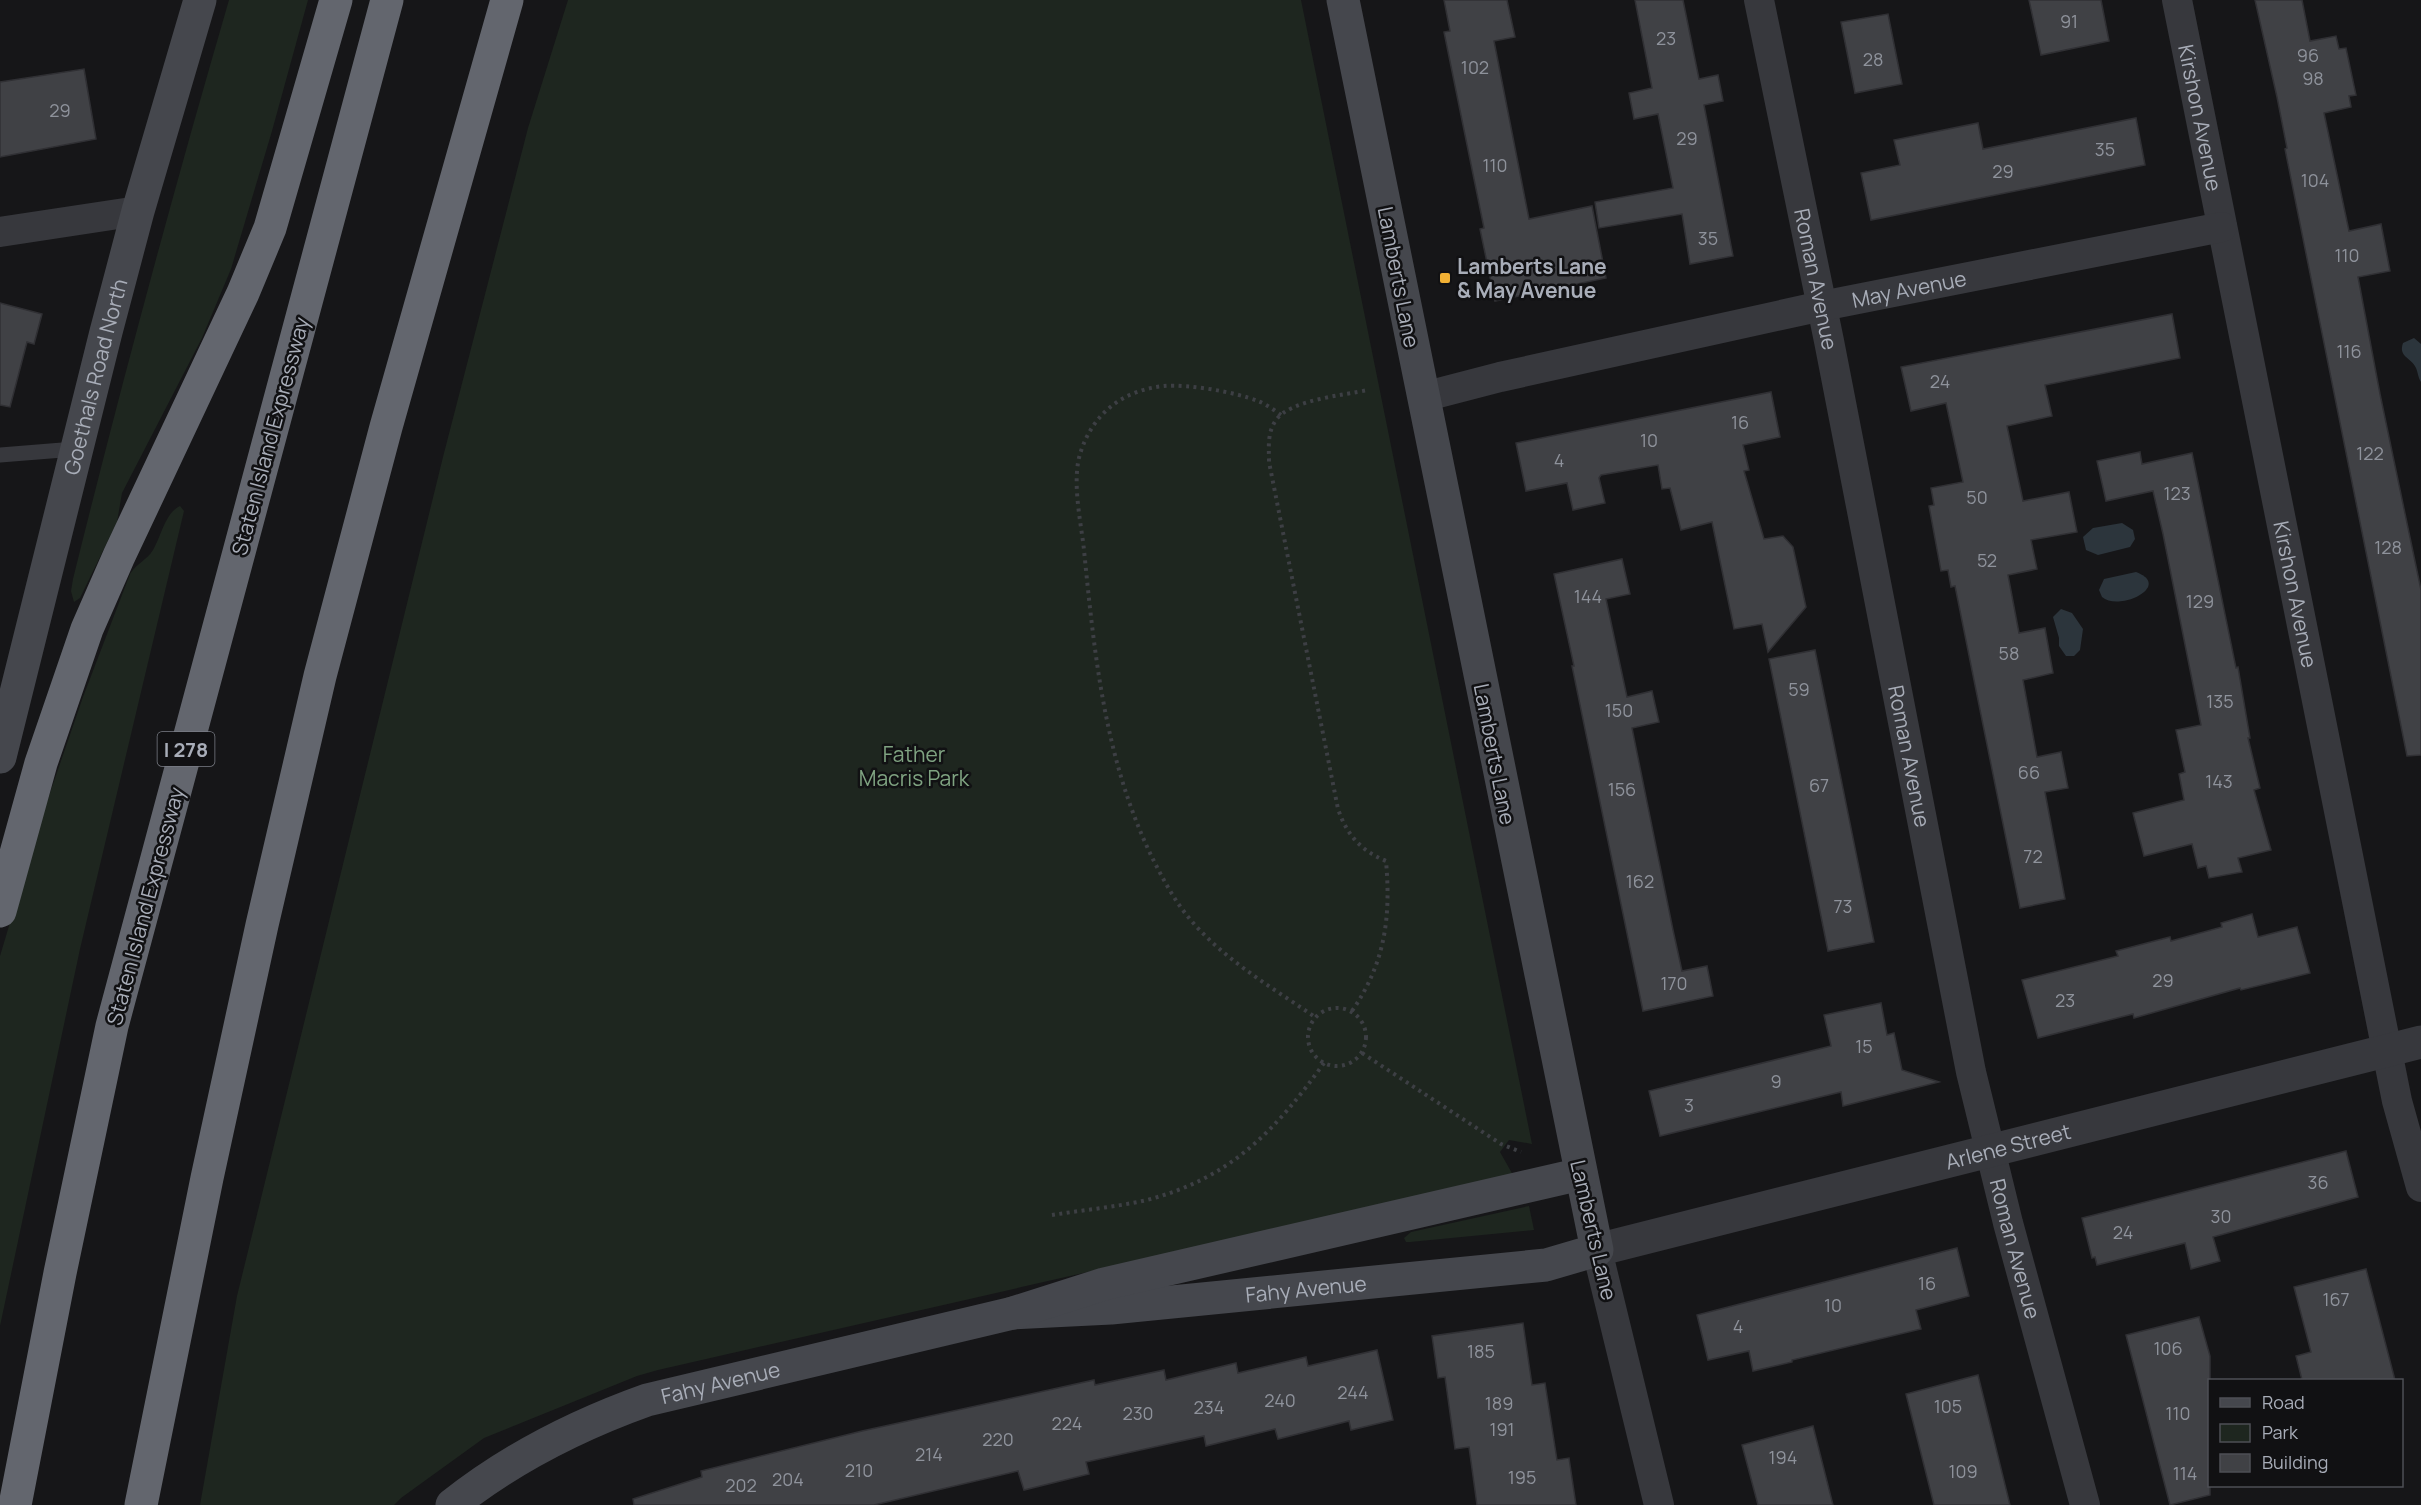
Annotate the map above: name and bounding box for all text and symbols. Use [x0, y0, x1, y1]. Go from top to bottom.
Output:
house number: 91 [2060, 9, 2078, 33]
house number: 23 [1656, 26, 1676, 50]
street label: Kirshon Avenue [2172, 42, 2229, 194]
house number: 96 [2297, 43, 2319, 67]
house number: 28 [1863, 47, 1883, 71]
house number: 102 [1461, 55, 1489, 79]
house number: 98 [2302, 66, 2324, 90]
house number: 29 [49, 98, 71, 122]
house number: 29 [1676, 126, 1698, 150]
house number: 35 [2095, 137, 2115, 161]
house number: 110 [1482, 153, 1508, 177]
house number: 29 [1992, 159, 2014, 183]
house number: 104 [2301, 168, 2329, 192]
street label: Lamberts Lane [1372, 204, 1426, 350]
street label: Roman Avenue [1788, 206, 1844, 352]
house number: 35 [1698, 226, 1718, 250]
house number: 110 [2334, 243, 2360, 267]
place label: Lamberts Lane & May Avenue [1457, 252, 1607, 304]
street label: May Avenue [1849, 264, 1969, 314]
marker: Lamberts Lane & May Avenue [1438, 271, 1452, 285]
street label: Goethals Road North [57, 276, 134, 478]
street label: Staten Island Expressway [225, 314, 315, 558]
house number: 116 [2336, 339, 2362, 363]
house number: 24 [1930, 369, 1950, 393]
house number: 16 [1731, 410, 1749, 434]
house number: 10 [1640, 428, 1658, 452]
house number: 122 [2356, 441, 2384, 465]
house number: 4 [1554, 448, 1564, 472]
house number: 123 [2163, 481, 2191, 505]
house number: 50 [1966, 485, 1988, 509]
street label: Kirshon Avenue [2267, 518, 2324, 670]
house number: 128 [2374, 535, 2402, 559]
house number: 52 [1977, 548, 1997, 572]
house number: 144 [1574, 584, 1602, 608]
house number: 129 [2186, 589, 2214, 613]
house number: 58 [1999, 641, 2019, 665]
house number: 59 [1788, 677, 1810, 701]
street label: Lamberts Lane [1468, 681, 1522, 827]
street label: Roman Avenue [1882, 683, 1937, 829]
house number: 135 [2206, 689, 2234, 713]
house number: 150 [1605, 698, 1633, 722]
road number: I 278 [158, 732, 214, 766]
park label: Father Macris Park [859, 740, 970, 792]
house number: 66 [2018, 760, 2040, 784]
house number: 143 [2205, 769, 2233, 793]
house number: 67 [1809, 773, 1829, 797]
house number: 156 [1608, 777, 1636, 801]
street label: Staten Island Expressway [100, 784, 190, 1028]
house number: 72 [2023, 844, 2043, 868]
house number: 162 [1626, 869, 1654, 893]
house number: 73 [1834, 894, 1853, 918]
house number: 29 [2152, 968, 2174, 992]
house number: 170 [1660, 971, 1688, 995]
house number: 23 [2055, 988, 2075, 1012]
house number: 15 [1855, 1034, 1873, 1058]
house number: 9 [1770, 1069, 1782, 1093]
house number: 3 [1684, 1093, 1694, 1117]
street label: Arlene Street [1942, 1117, 2074, 1176]
street label: Lamberts Lane [1564, 1157, 1624, 1303]
house number: 36 [2307, 1170, 2329, 1194]
street label: Roman Avenue [1984, 1176, 2047, 1322]
house number: 30 [2211, 1204, 2231, 1228]
house number: 24 [2113, 1220, 2133, 1244]
street label: Fahy Avenue [1244, 1269, 1368, 1309]
house number: 16 [1918, 1271, 1936, 1295]
house number: 167 [2322, 1287, 2350, 1311]
house number: 10 [1824, 1293, 1842, 1317]
house number: 4 [1733, 1314, 1743, 1338]
house number: 106 [2153, 1336, 2183, 1360]
house number: 185 [1467, 1339, 1495, 1363]
street label: Fahy Avenue [658, 1355, 783, 1410]
legend [2208, 1379, 2403, 1487]
house number: 244 [1337, 1380, 1369, 1404]
house number: 240 [1264, 1388, 1296, 1412]
text: Road [2262, 1390, 2305, 1414]
house number: 189 [1485, 1391, 1513, 1415]
house number: 105 [1934, 1394, 1962, 1418]
house number: 234 [1194, 1395, 1224, 1419]
house number: 230 [1122, 1401, 1154, 1425]
house number: 110 [2165, 1401, 2191, 1425]
house number: 224 [1052, 1411, 1082, 1435]
house number: 191 [1489, 1417, 1515, 1441]
text: Park [2262, 1420, 2299, 1444]
house number: 220 [982, 1427, 1014, 1451]
house number: 214 [915, 1442, 943, 1466]
house number: 194 [1769, 1445, 1797, 1469]
text: Building [2262, 1450, 2328, 1474]
house number: 210 [845, 1458, 873, 1482]
house number: 109 [1948, 1459, 1978, 1483]
house number: 114 [2173, 1461, 2197, 1485]
house number: 195 [1508, 1465, 1536, 1489]
house number: 204 [772, 1467, 804, 1491]
house number: 202 [725, 1473, 757, 1497]

